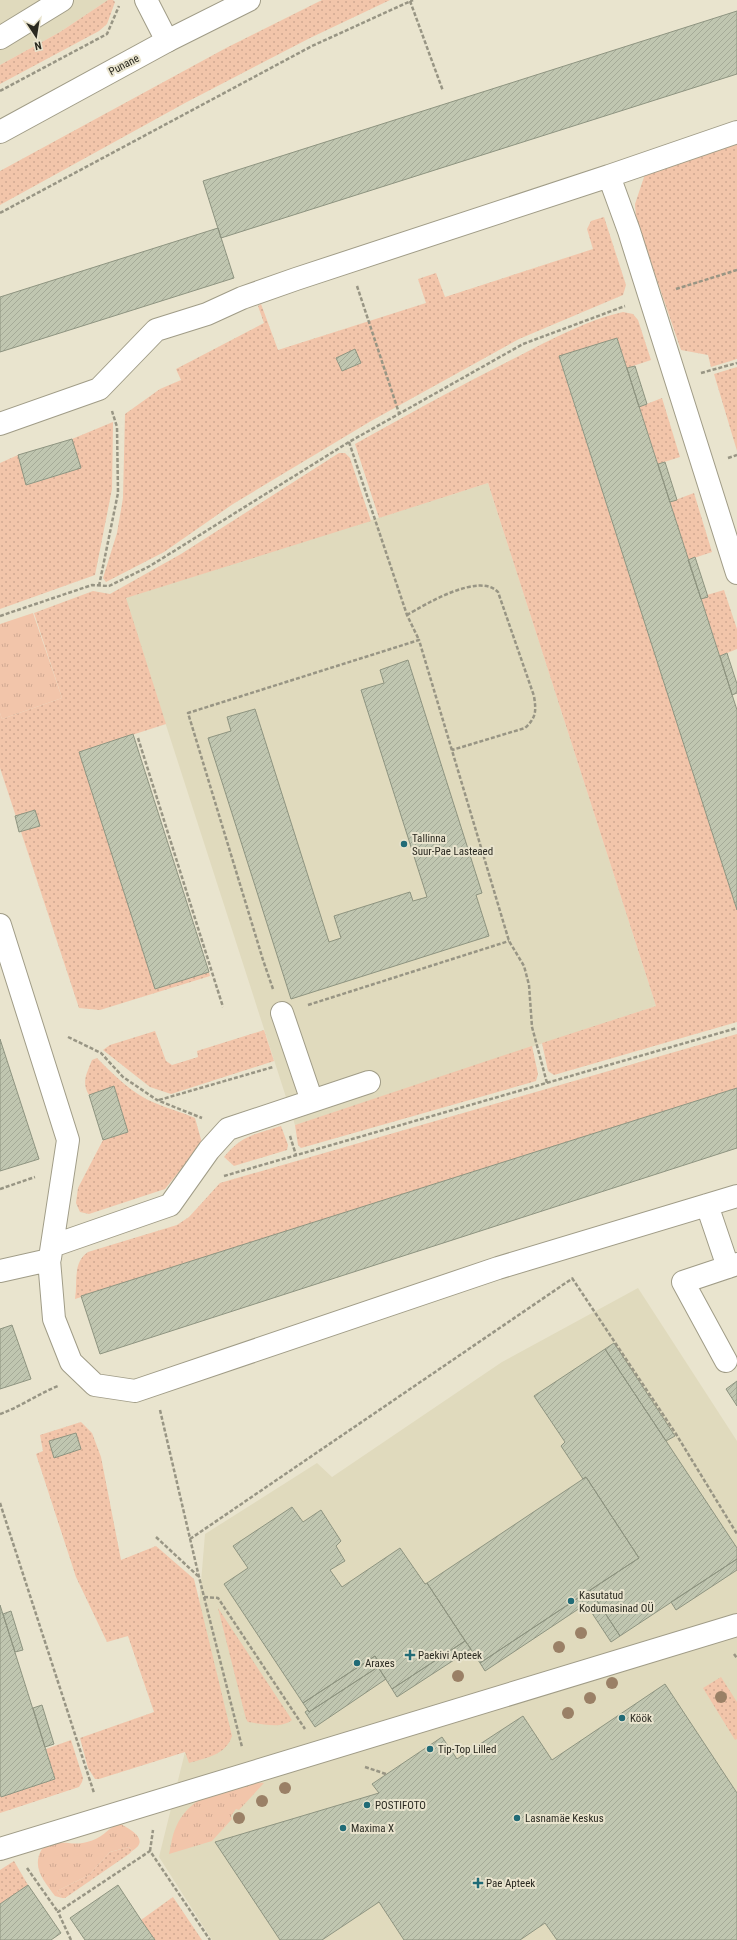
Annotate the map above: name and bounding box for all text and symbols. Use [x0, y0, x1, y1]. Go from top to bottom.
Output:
north arrow [16, 16, 56, 56]
text: N [33, 38, 43, 52]
street label: Punane [107, 52, 141, 78]
place label: Tallinna Suur-Pae Lasteaed [412, 832, 493, 858]
marker: Tallinna Suur-Pae Lasteaed [399, 839, 409, 849]
place label: Kasutatud Kodumasinad OÜ [579, 1589, 654, 1615]
marker: Kasutatud Kodumasinad OÜ [566, 1596, 576, 1606]
place label: Paekivi Apteek [418, 1649, 482, 1662]
marker: Paekivi Apteek [405, 1650, 415, 1660]
place label: Araxes [365, 1657, 395, 1670]
marker: Araxes [352, 1658, 362, 1668]
place label: Köök [630, 1712, 652, 1725]
marker: Köök [617, 1713, 627, 1723]
place label: Tip-Top Lilled [438, 1743, 497, 1756]
marker: Tip-Top Lilled [425, 1744, 435, 1754]
place label: POSTIFOTO [375, 1799, 426, 1812]
marker: POSTIFOTO [362, 1800, 372, 1810]
place label: Lasnamäe Keskus [525, 1812, 604, 1825]
marker: Lasnamäe Keskus [512, 1813, 522, 1823]
place label: Maxima X [351, 1822, 394, 1835]
marker: Maxima X [338, 1823, 348, 1833]
place label: Pae Apteek [486, 1877, 535, 1890]
marker: Pae Apteek [473, 1878, 483, 1888]

